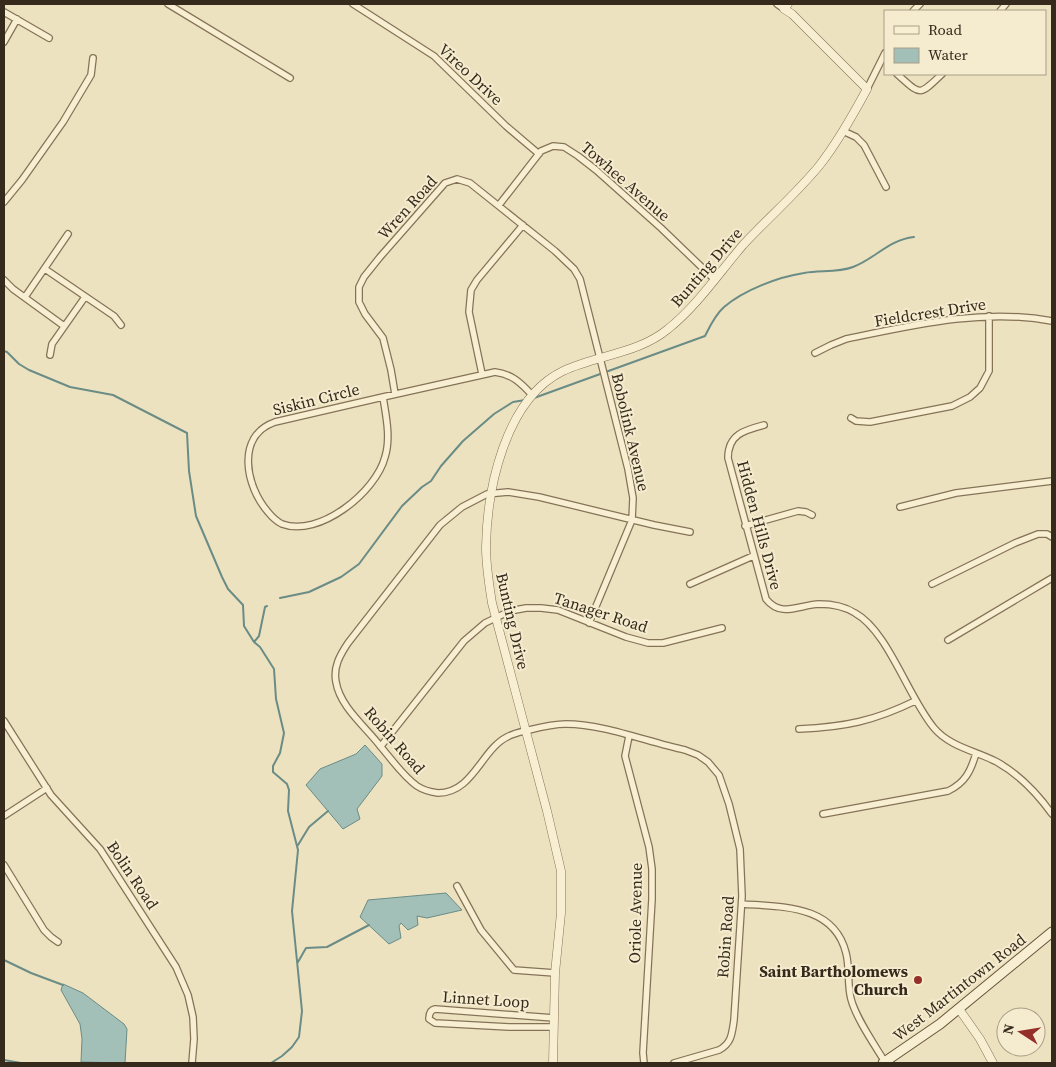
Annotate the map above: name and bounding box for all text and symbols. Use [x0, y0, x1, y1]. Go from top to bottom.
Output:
legend [884, 10, 1046, 75]
text: Road [928, 19, 962, 40]
street label: Vireo Drive [434, 38, 508, 110]
text: Water [928, 44, 969, 65]
street label: Towhee Avenue [577, 136, 675, 226]
street label: Wren Road [372, 170, 442, 244]
street label: Bunting Drive [665, 222, 747, 312]
street label: Fieldcrest Drive [873, 292, 987, 332]
street label: Bobolink Avenue [607, 371, 655, 493]
street label: Siskin Circle [270, 378, 362, 420]
street label: Hidden Hills Drive [732, 458, 788, 592]
street label: Bunting Drive [491, 570, 535, 672]
street label: Tanager Road [551, 586, 651, 638]
street label: Robin Road [360, 702, 430, 778]
street label: Bolin Road [102, 837, 164, 913]
street label: Oriole Avenue [623, 862, 647, 964]
street label: Robin Road [711, 895, 739, 979]
street label: West Martintown Road [888, 928, 1030, 1046]
place label: Saint Bartholomews Church [759, 960, 908, 1000]
marker: Saint Bartholomews Church [912, 974, 924, 986]
street label: Linnet Loop [442, 985, 530, 1013]
north arrow [996, 1007, 1046, 1057]
text: N [997, 1022, 1019, 1036]

